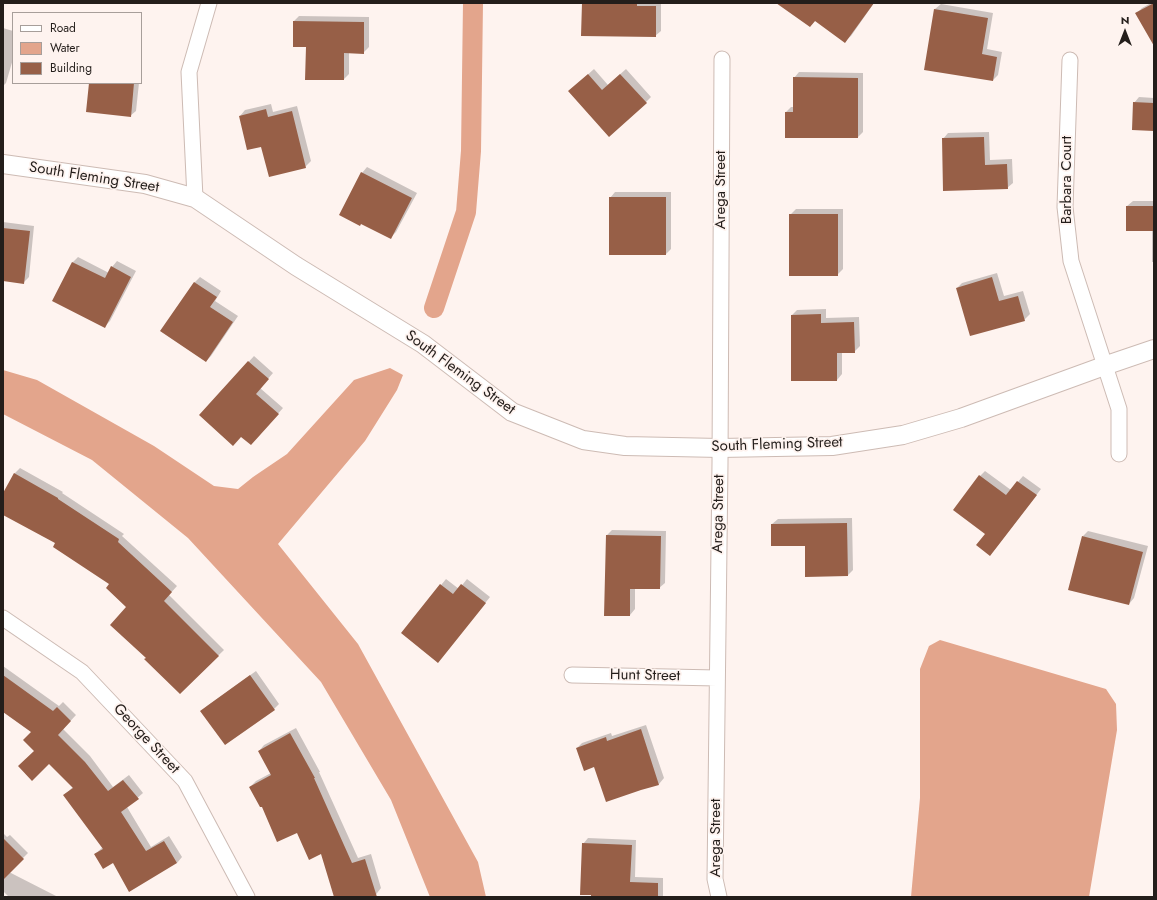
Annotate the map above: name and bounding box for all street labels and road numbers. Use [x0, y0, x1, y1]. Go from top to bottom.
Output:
street label: Barbara Court [1058, 136, 1076, 224]
street label: Arega Street [712, 151, 730, 229]
street label: South Fleming Street [28, 159, 160, 197]
street label: South Fleming Street [402, 327, 518, 419]
street label: South Fleming Street [711, 434, 843, 456]
street label: Arega Street [709, 475, 729, 553]
street label: Hunt Street [610, 666, 680, 686]
street label: George Street [109, 700, 183, 778]
street label: Arega Street [707, 799, 725, 877]

